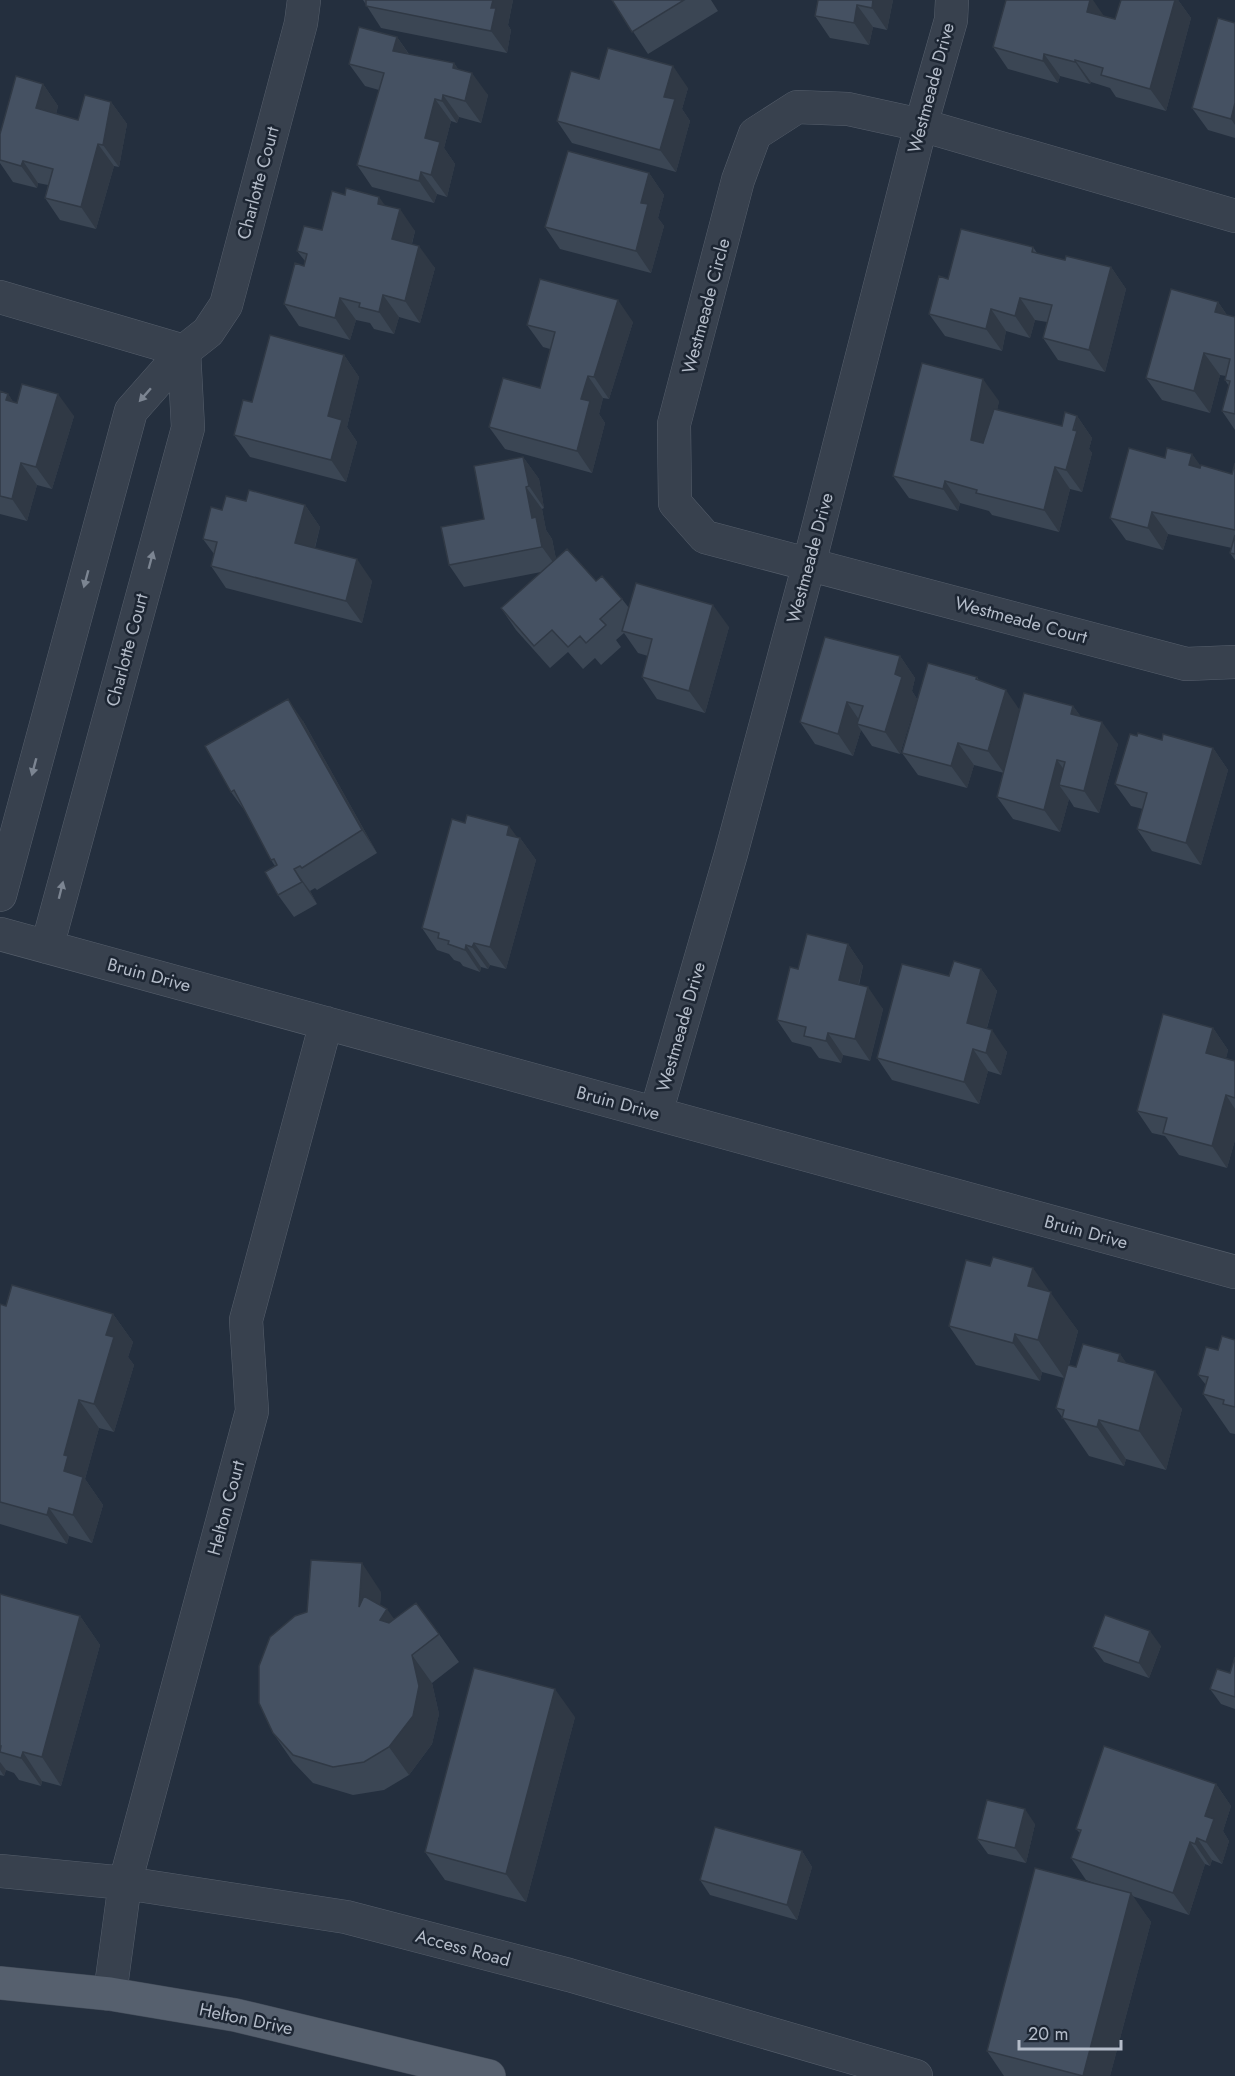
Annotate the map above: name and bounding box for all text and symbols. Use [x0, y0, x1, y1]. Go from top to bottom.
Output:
street label: Westmeade Drive [901, 20, 961, 156]
street label: Charlotte Court [230, 123, 286, 242]
street label: Westmeade Circle [675, 235, 737, 377]
one-way arrow [139, 387, 152, 402]
street label: Westmeade Drive [780, 490, 840, 626]
one-way arrow [147, 551, 156, 569]
one-way arrow [80, 570, 90, 588]
street label: Charlotte Court [99, 590, 155, 709]
street label: Westmeade Court [952, 590, 1091, 650]
one-way arrow [29, 758, 39, 776]
one-way arrow [57, 881, 66, 899]
street label: Bruin Drive [104, 951, 194, 999]
street label: Westmeade Drive [650, 959, 712, 1095]
street label: Bruin Drive [573, 1079, 663, 1127]
street label: Bruin Drive [1041, 1208, 1131, 1256]
street label: Helton Court [201, 1457, 251, 1558]
street label: Access Road [413, 1923, 513, 1973]
street label: Helton Drive [197, 1996, 295, 2042]
scale bar [1019, 2013, 1121, 2051]
text: 20 m [1028, 2021, 1068, 2047]

